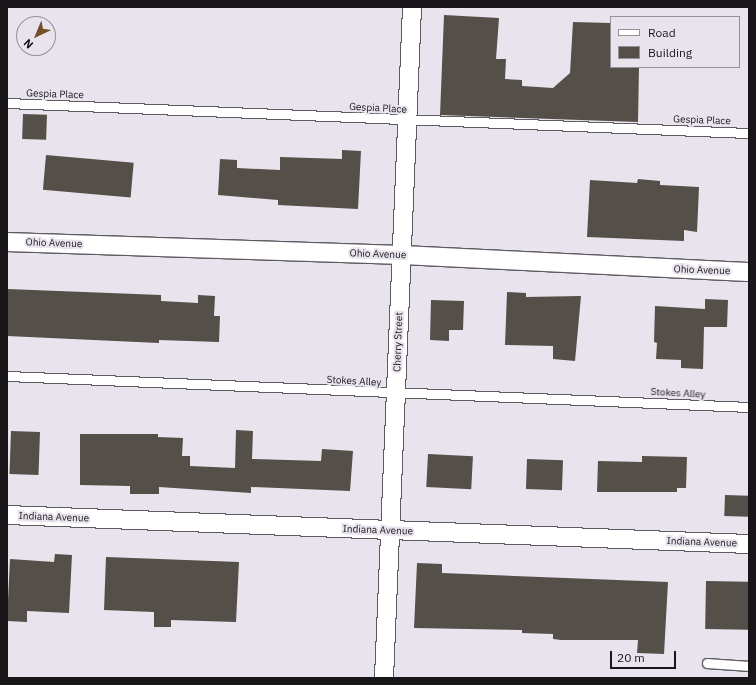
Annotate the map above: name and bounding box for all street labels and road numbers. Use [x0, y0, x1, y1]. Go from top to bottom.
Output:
street label: Gespia Place [26, 87, 84, 101]
street label: Gespia Place [349, 100, 407, 116]
street label: Gespia Place [673, 113, 731, 127]
street label: Ohio Avenue [26, 236, 82, 250]
street label: Ohio Avenue [350, 247, 406, 261]
street label: Ohio Avenue [674, 263, 730, 277]
street label: Cherry Street [391, 312, 405, 372]
street label: Stokes Alley [326, 374, 382, 388]
street label: Stokes Alley [650, 386, 706, 400]
street label: Indiana Avenue [19, 510, 89, 524]
street label: Indiana Avenue [343, 523, 413, 537]
street label: Indiana Avenue [667, 535, 737, 549]

